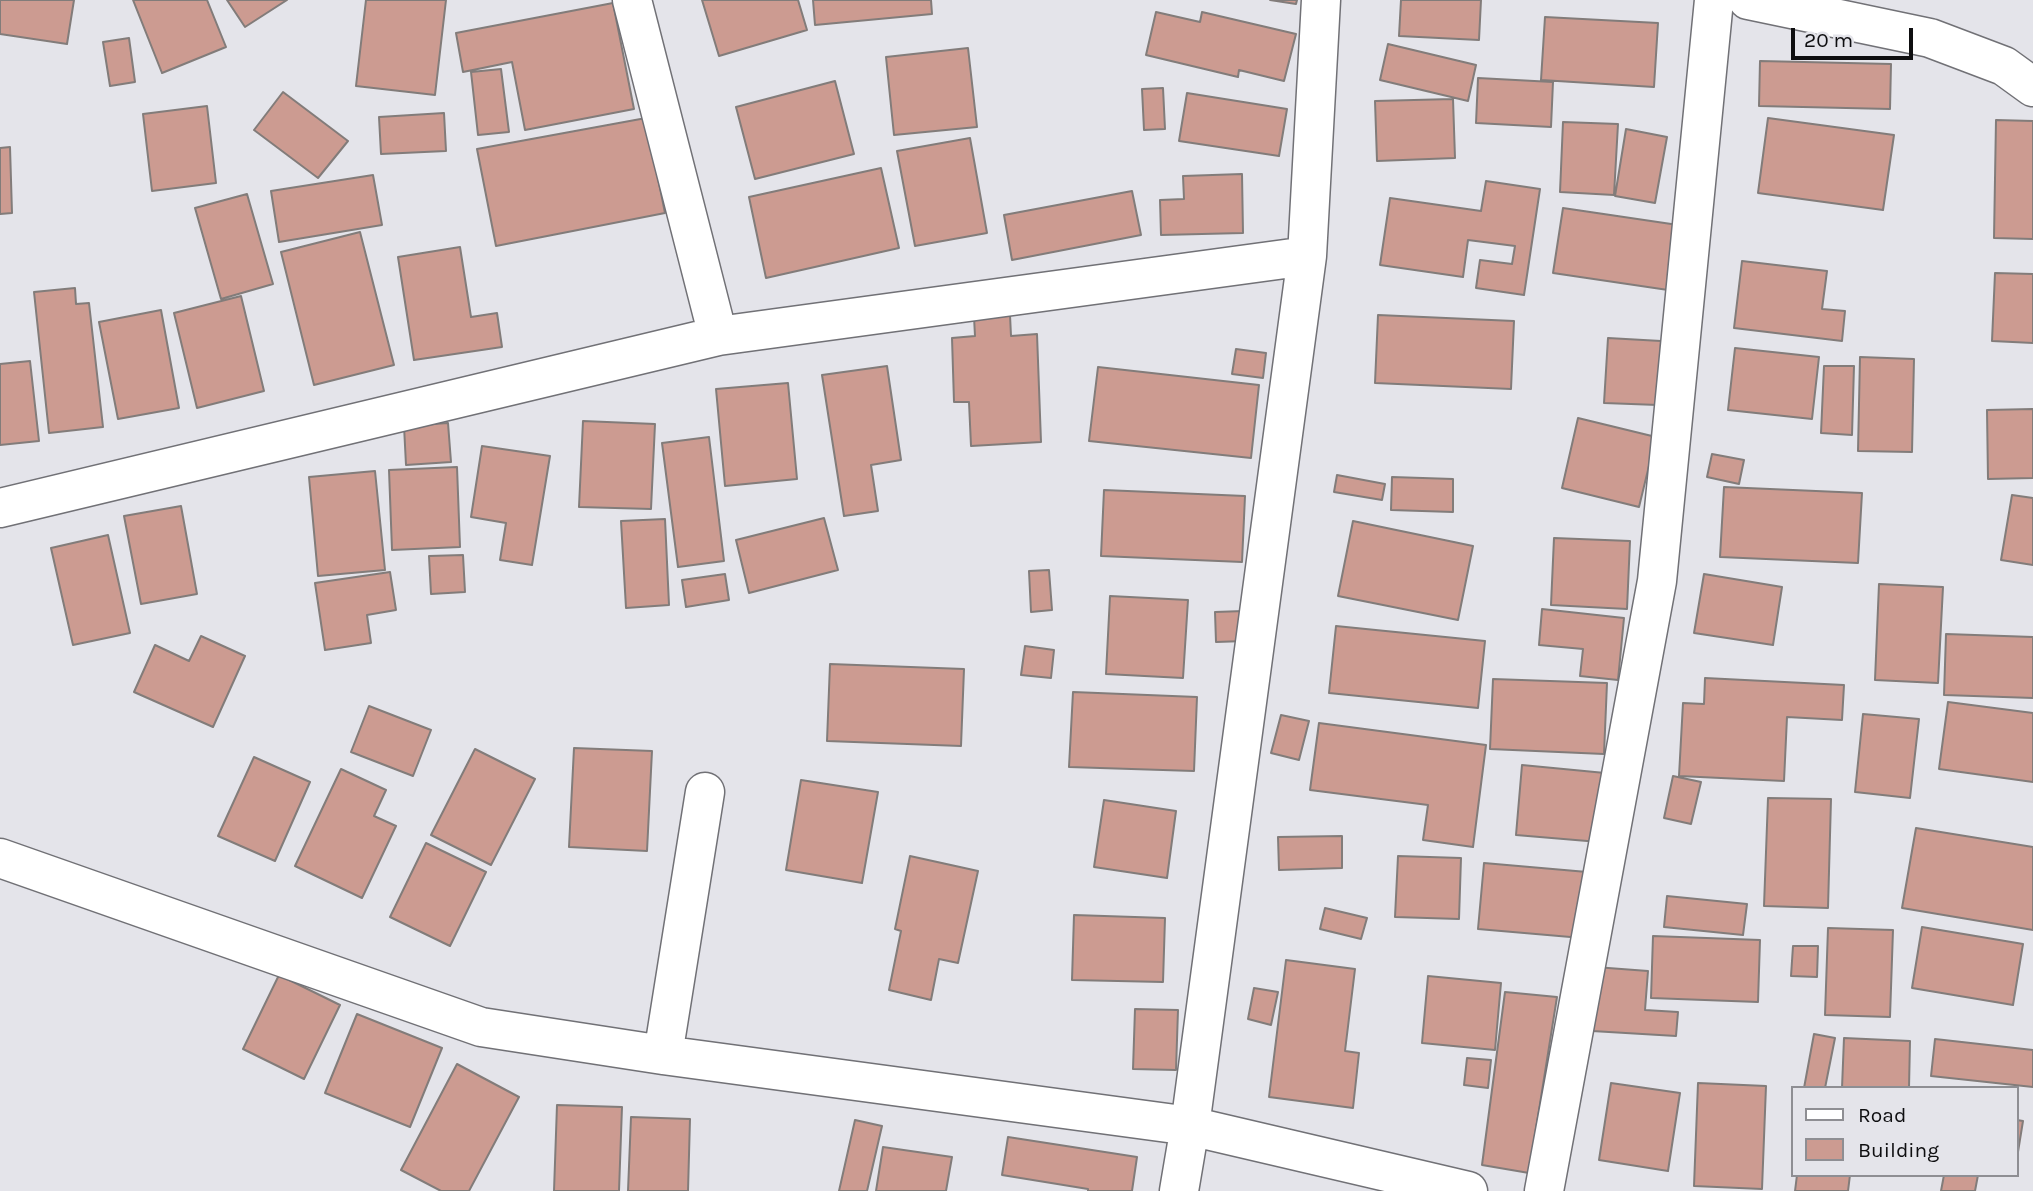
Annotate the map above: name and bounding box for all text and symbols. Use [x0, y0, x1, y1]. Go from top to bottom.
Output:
scale bar [1795, 14, 1918, 58]
text: 20 m [1804, 28, 1853, 52]
legend [1792, 1086, 2019, 1177]
text: Road [1858, 1103, 1906, 1127]
text: Building [1858, 1138, 1939, 1162]

